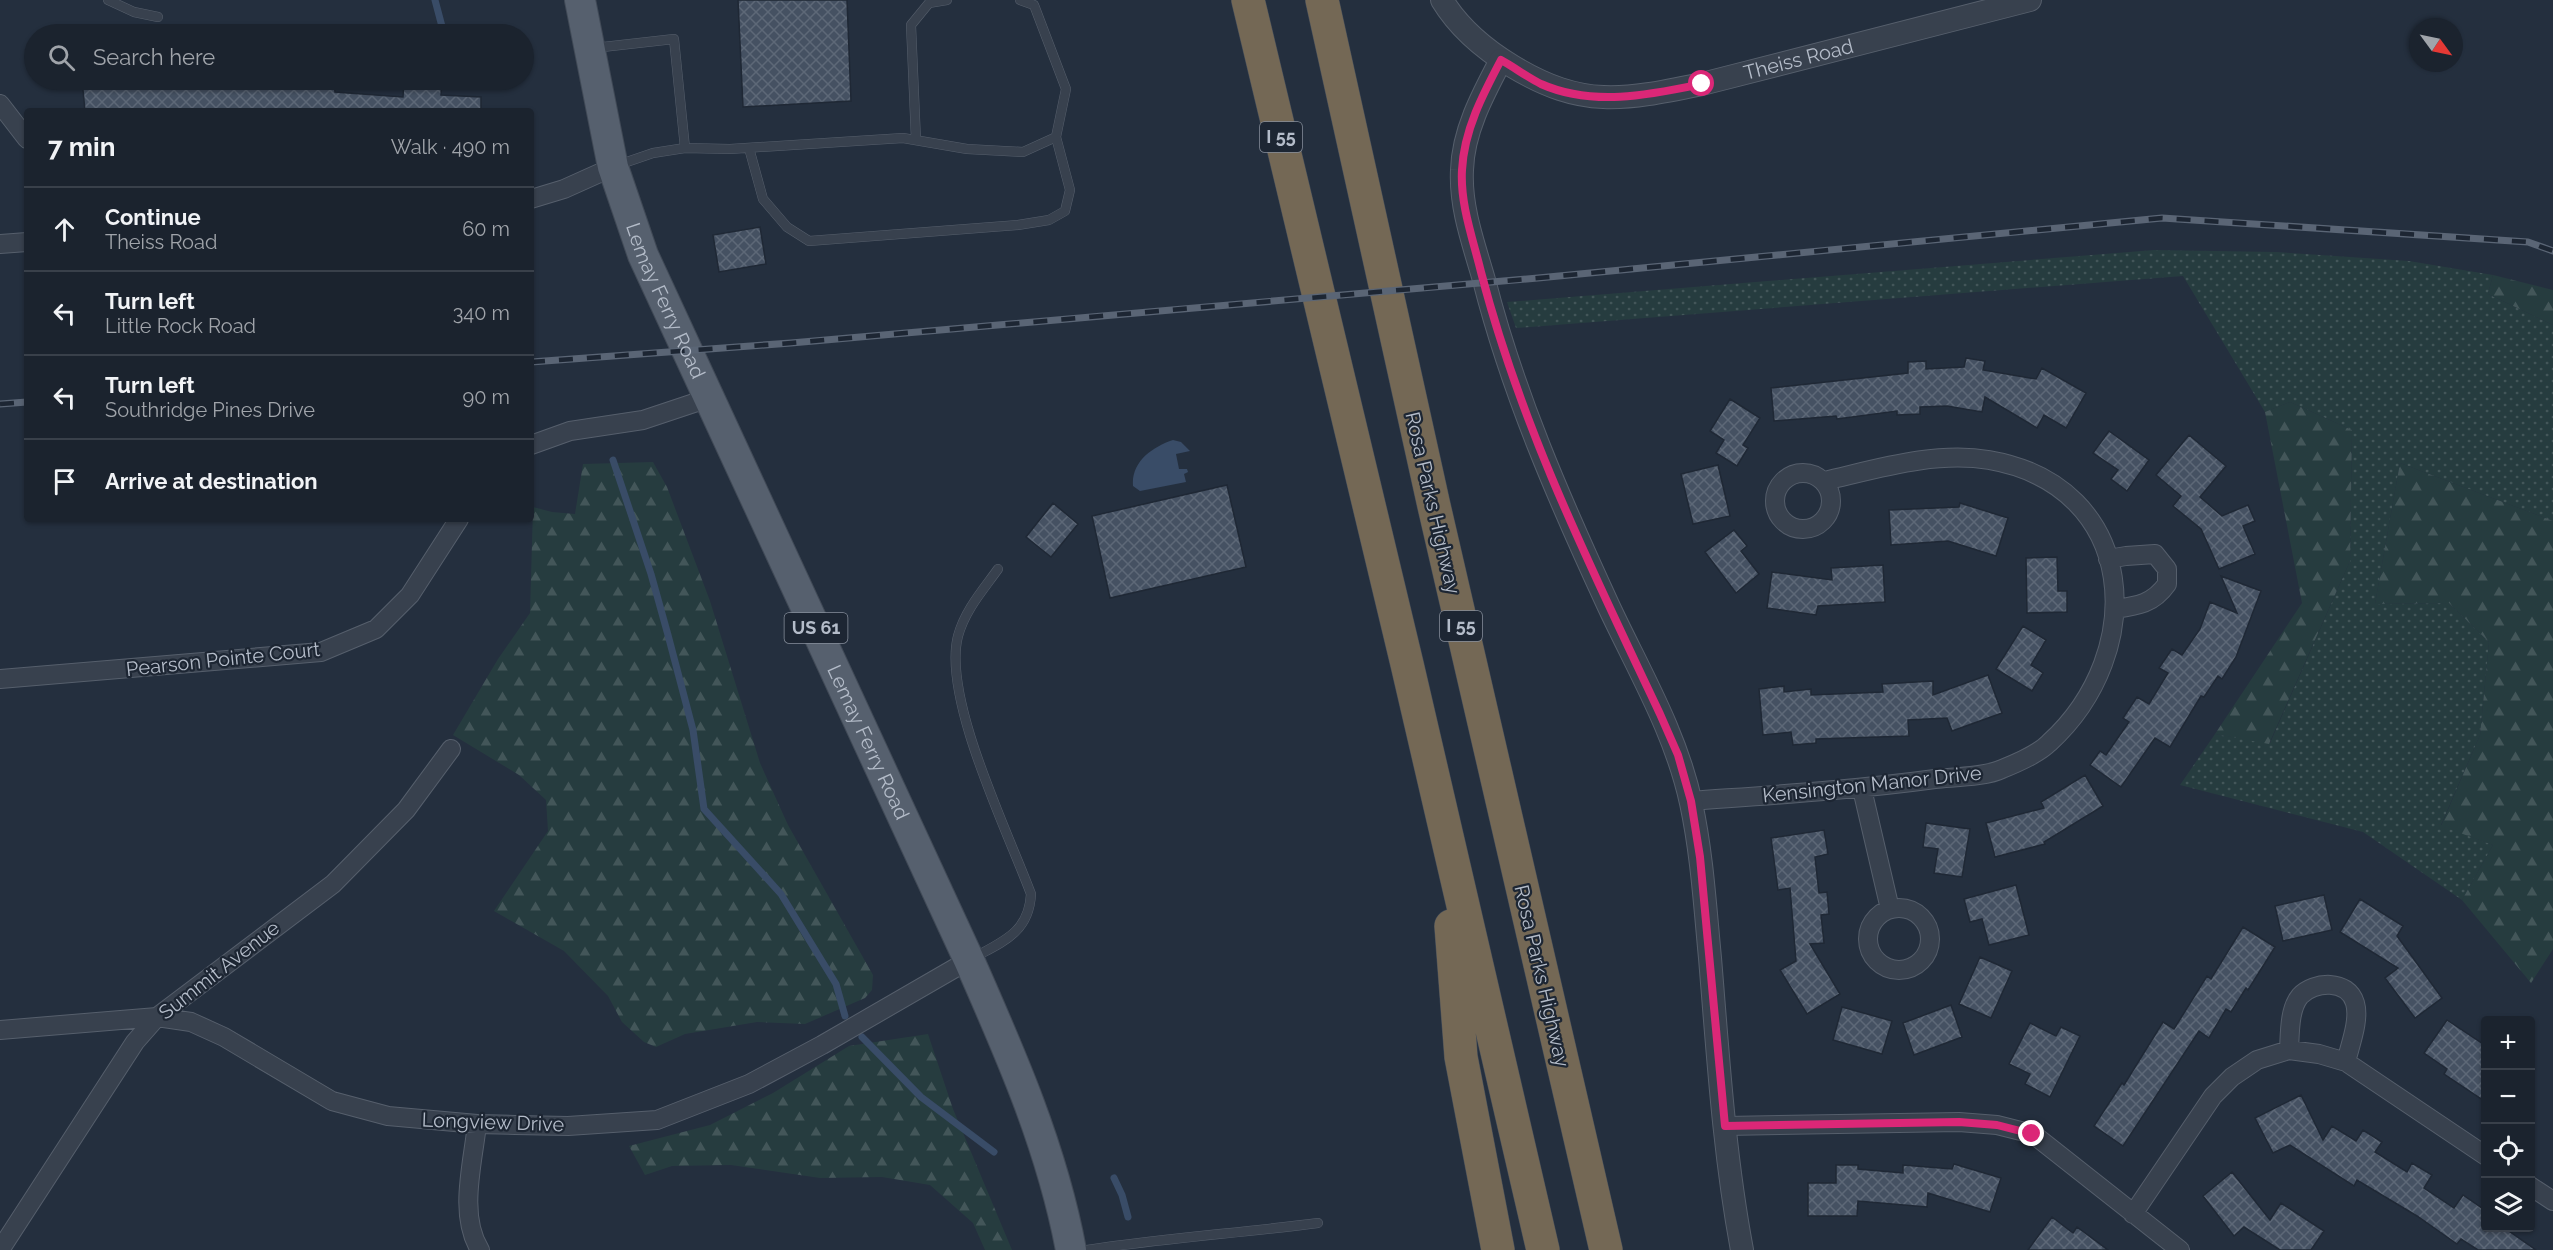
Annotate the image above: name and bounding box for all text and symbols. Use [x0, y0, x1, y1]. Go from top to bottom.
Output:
north arrow [2409, 18, 2463, 72]
search box [24, 24, 534, 90]
street label: Theiss Road [1741, 34, 1856, 85]
icon: search [45, 41, 78, 74]
text: Search here [93, 44, 215, 70]
route start [1688, 70, 1714, 96]
road number: I 55 [1260, 122, 1302, 152]
text: 7 min [48, 132, 115, 162]
text: Walk · 490 m [391, 135, 510, 159]
text: Continue [105, 204, 201, 230]
icon: ahead [48, 213, 81, 246]
text: 60 m [462, 217, 510, 241]
street label: Lemay Ferry Road [621, 220, 710, 382]
text: Theiss Road [105, 230, 217, 254]
text: Turn left [105, 288, 195, 314]
icon: left [48, 297, 81, 330]
text: 340 m [453, 301, 510, 325]
text: Little Rock Road [105, 314, 256, 338]
text: Turn left [105, 372, 195, 398]
icon: left [48, 381, 81, 414]
text: 90 m [463, 385, 510, 409]
text: Southridge Pines Drive [105, 398, 315, 422]
street label: Rosa Parks Highway [1400, 410, 1466, 597]
icon: arrive [48, 465, 81, 498]
text: Arrive at destination [105, 468, 318, 494]
road number: I 55 [1440, 611, 1482, 641]
road number: US 61 [784, 613, 848, 643]
street label: Pearson Pointe Court [125, 637, 321, 681]
street label: Lemay Ferry Road [822, 661, 914, 824]
street label: Kensington Manor Drive [1761, 761, 1983, 807]
street label: Rosa Parks Highway [1509, 883, 1575, 1070]
street label: Summit Avenue [154, 915, 284, 1025]
map controls [2481, 1016, 2535, 1232]
button: + [2481, 1016, 2535, 1070]
button: − [2481, 1070, 2535, 1124]
street label: Longview Drive [421, 1108, 565, 1136]
route end [2018, 1120, 2044, 1146]
button: locate [2481, 1124, 2535, 1178]
button: layers [2481, 1178, 2535, 1232]

